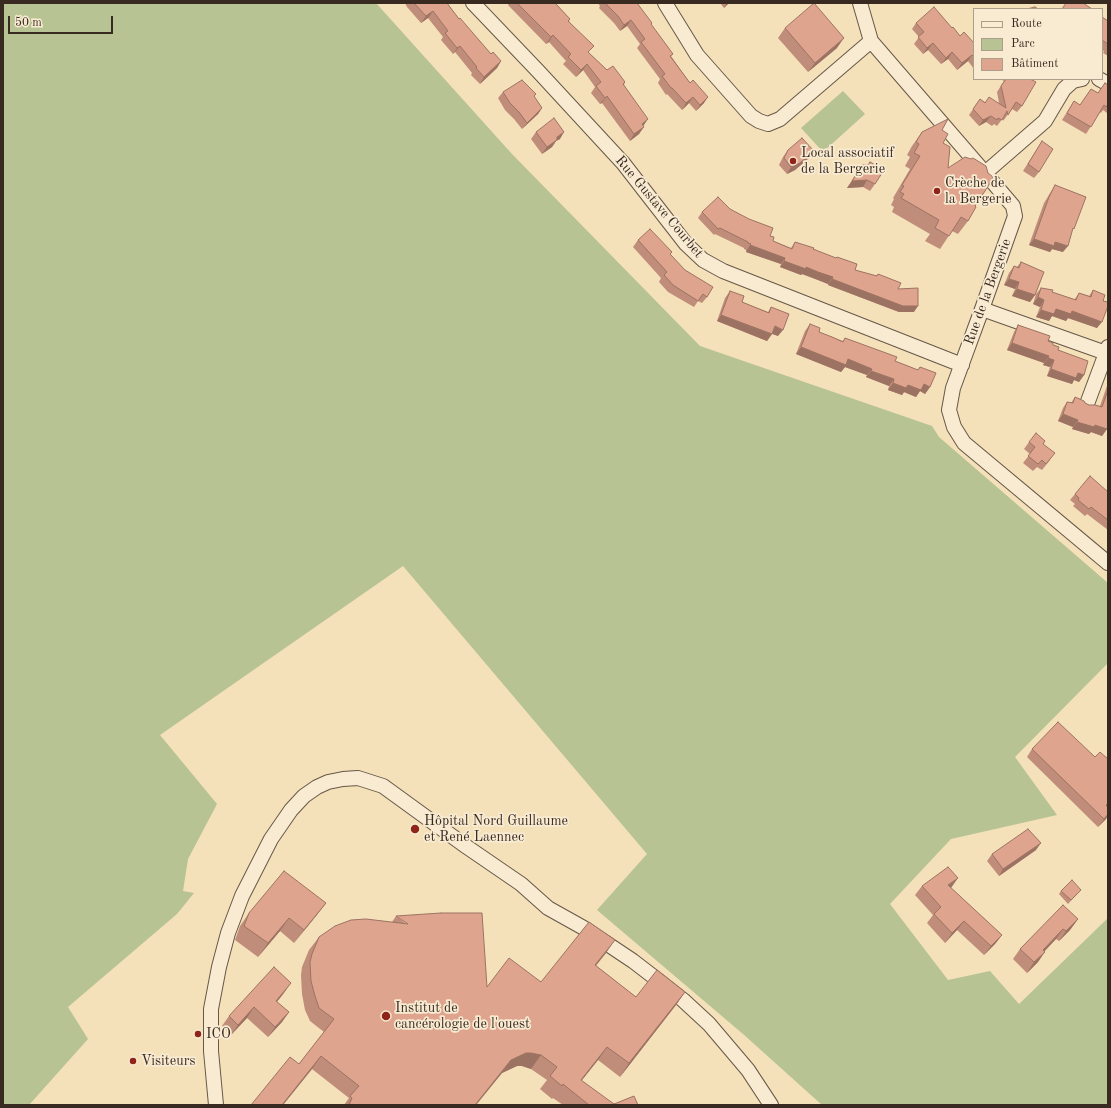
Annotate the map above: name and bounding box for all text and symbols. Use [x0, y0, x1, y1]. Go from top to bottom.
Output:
scale bar [10, 8, 115, 34]
legend [973, 8, 1103, 80]
text: 50 m [15, 17, 42, 29]
text: Route [1011, 18, 1042, 30]
text: Parc [1011, 38, 1035, 50]
text: Bâtiment [1011, 58, 1058, 70]
place label: Local associatif de la Bergerie [801, 145, 894, 178]
street label: Rue Gustave Courbet [611, 153, 707, 261]
marker: Local associatif de la Bergerie [788, 156, 798, 166]
place label: Crèche de la Bergerie [945, 175, 1011, 208]
marker: Crèche de la Bergerie [932, 186, 942, 196]
street label: Rue de la Bergerie [961, 237, 1015, 347]
place label: Hôpital Nord Guillaume et René Laennec [424, 813, 568, 846]
marker: Hôpital Nord Guillaume et René Laennec [409, 823, 421, 835]
place label: Institut de cancérologie de l'ouest [395, 1000, 530, 1032]
marker: Institut de cancérologie de l'ouest [380, 1010, 392, 1022]
place label: ICO [206, 1026, 231, 1042]
marker: ICO [193, 1029, 203, 1039]
place label: Visiteurs [141, 1053, 195, 1069]
marker: Visiteurs [128, 1056, 138, 1066]

